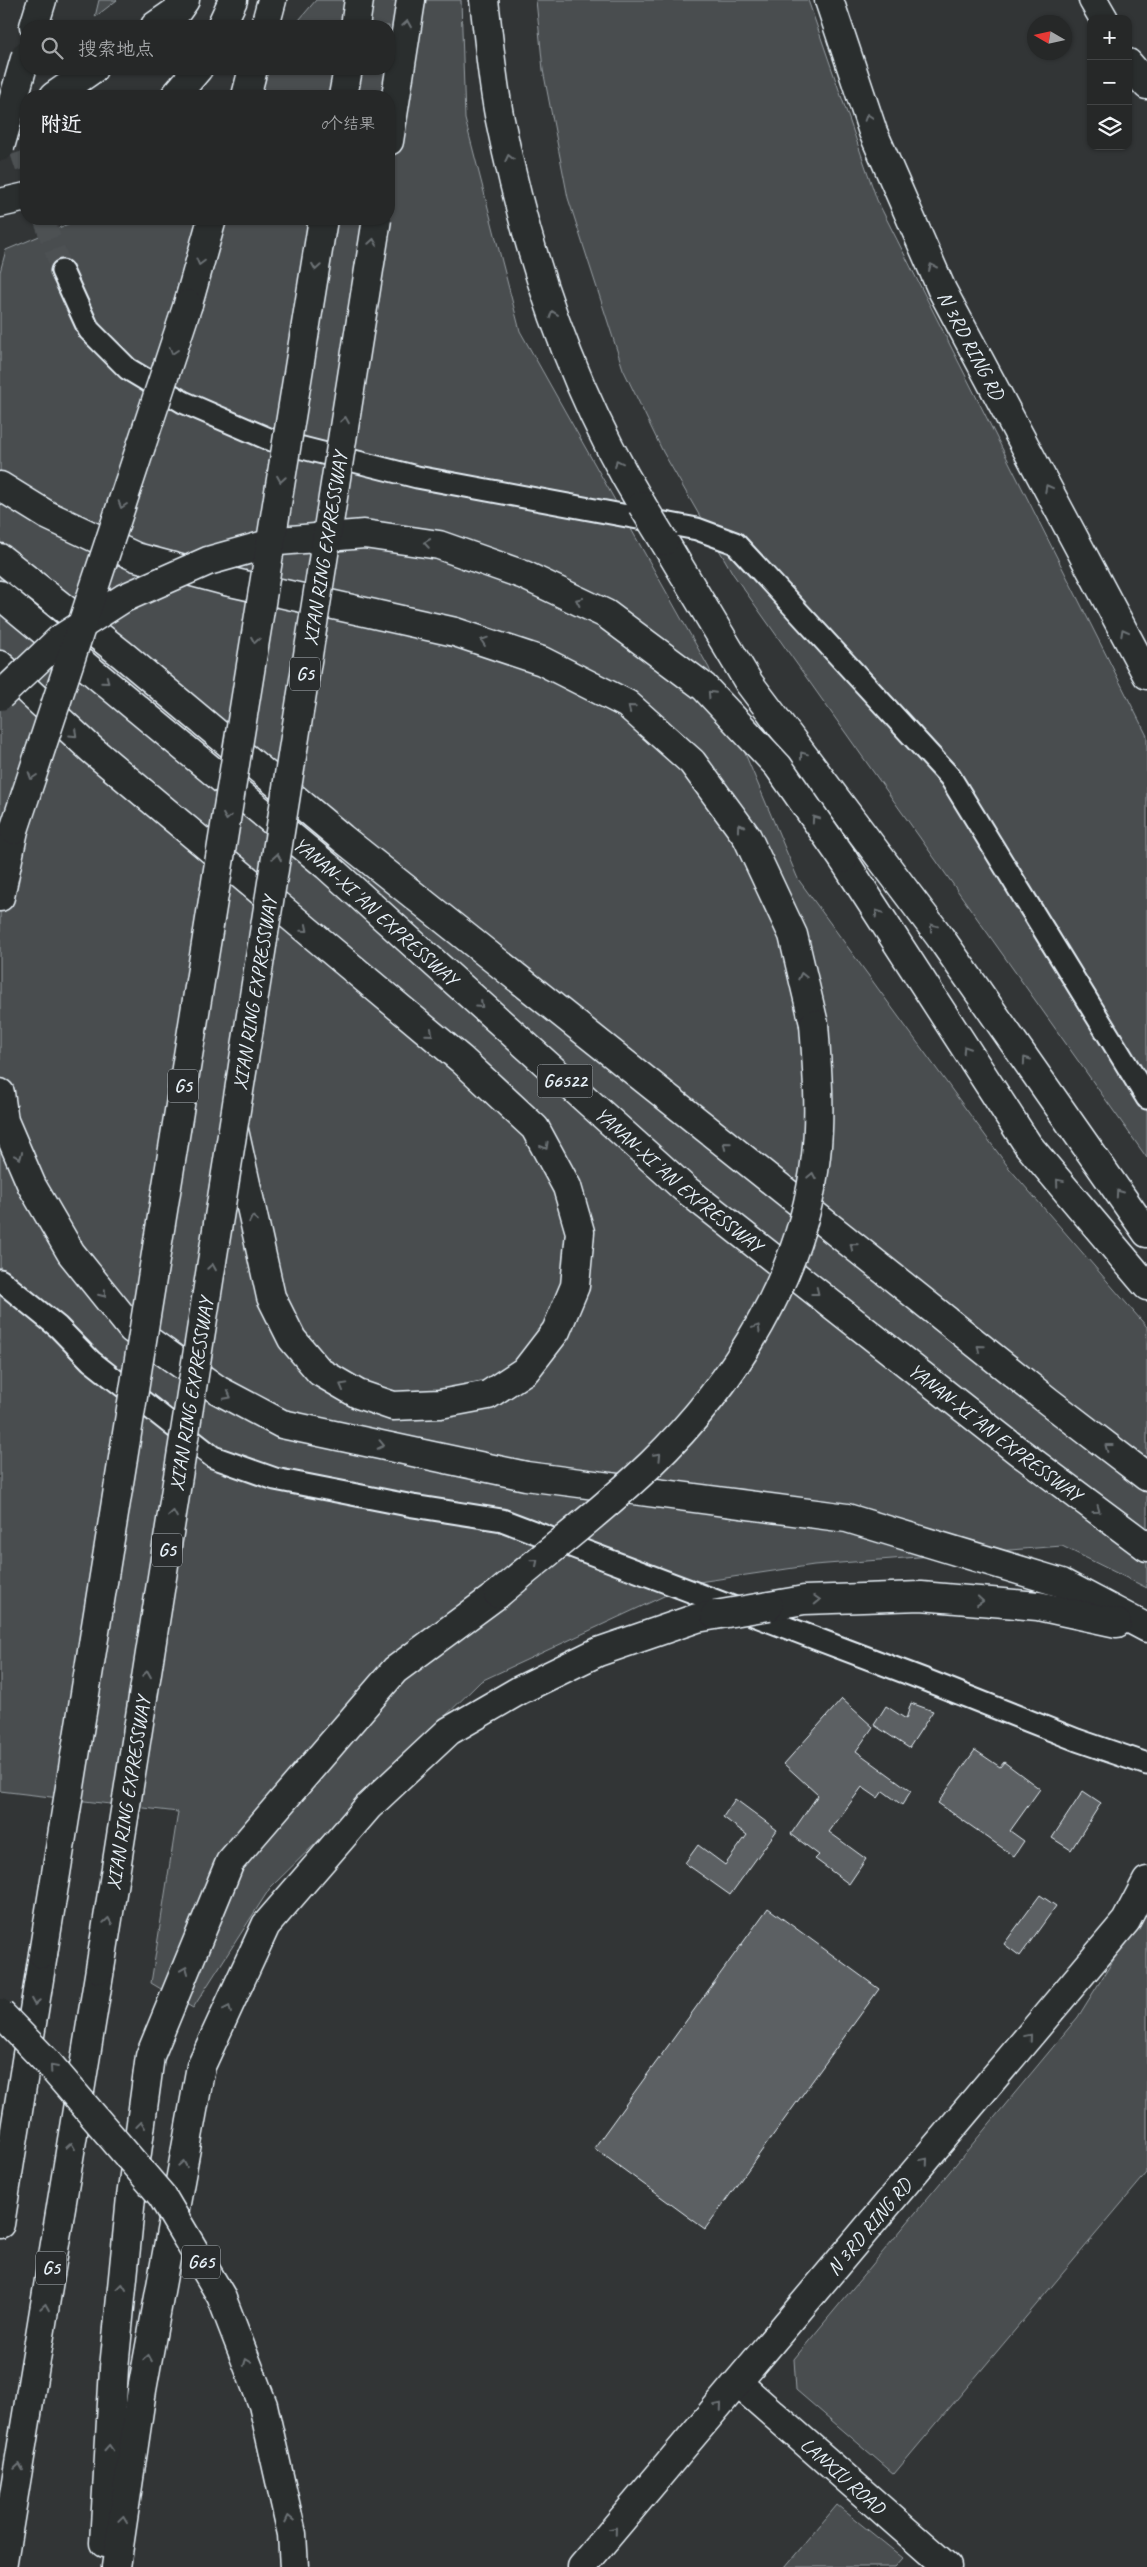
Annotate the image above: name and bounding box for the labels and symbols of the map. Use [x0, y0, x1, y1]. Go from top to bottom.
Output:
north arrow [1027, 15, 1072, 60]
one-way arrow [401, 20, 412, 28]
one-way arrow [864, 114, 874, 122]
one-way arrow [504, 154, 514, 163]
one-way arrow [367, 238, 378, 246]
one-way arrow [195, 257, 205, 265]
one-way arrow [311, 263, 321, 271]
one-way arrow [927, 263, 938, 272]
street label: N 3RD RING RD [932, 287, 1011, 405]
one-way arrow [549, 311, 559, 319]
one-way arrow [168, 346, 178, 354]
one-way arrow [339, 415, 350, 423]
street label: XI'AN RING EXPRESSWAY [297, 447, 353, 647]
one-way arrow [614, 459, 624, 468]
one-way arrow [277, 475, 287, 483]
one-way arrow [1044, 484, 1054, 493]
one-way arrow [117, 500, 127, 509]
one-way arrow [423, 538, 431, 549]
one-way arrow [575, 597, 584, 607]
one-way arrow [1120, 628, 1130, 637]
one-way arrow [251, 635, 261, 644]
one-way arrow [480, 637, 488, 647]
road number: G5 [290, 658, 320, 691]
one-way arrow [100, 676, 109, 684]
one-way arrow [708, 691, 717, 700]
one-way arrow [628, 706, 637, 714]
one-way arrow [69, 728, 78, 737]
one-way arrow [800, 751, 809, 761]
one-way arrow [28, 771, 38, 779]
one-way arrow [222, 813, 232, 822]
one-way arrow [812, 815, 821, 825]
one-way arrow [737, 823, 746, 833]
street label: YANAN-XI 'AN EXPRESSWAY [288, 831, 466, 993]
one-way arrow [271, 853, 281, 861]
street label: XI'AN RING EXPRESSWAY [227, 892, 283, 1092]
one-way arrow [874, 909, 884, 918]
one-way arrow [300, 923, 309, 932]
one-way arrow [930, 924, 938, 933]
one-way arrow [797, 972, 808, 981]
one-way arrow [475, 999, 484, 1008]
one-way arrow [424, 1028, 433, 1037]
one-way arrow [963, 1046, 972, 1055]
one-way arrow [1023, 1056, 1032, 1065]
road number: G6522 [538, 1064, 592, 1098]
road number: G5 [168, 1070, 198, 1102]
street label: YANAN-XI 'AN EXPRESSWAY [590, 1101, 770, 1259]
one-way arrow [539, 1141, 549, 1150]
one-way arrow [723, 1143, 732, 1151]
one-way arrow [13, 1151, 23, 1160]
one-way arrow [807, 1172, 817, 1181]
one-way arrow [1056, 1179, 1065, 1188]
one-way arrow [1116, 1189, 1125, 1199]
one-way arrow [248, 1215, 258, 1223]
one-way arrow [850, 1244, 859, 1252]
one-way arrow [206, 1263, 217, 1271]
one-way arrow [810, 1287, 819, 1295]
one-way arrow [98, 1288, 106, 1297]
street label: XI'AN RING EXPRESSWAY [163, 1293, 219, 1493]
one-way arrow [751, 1325, 761, 1334]
one-way arrow [977, 1345, 986, 1353]
street label: YANAN-XI 'AN EXPRESSWAY [904, 1357, 1089, 1509]
one-way arrow [340, 1382, 349, 1392]
one-way arrow [223, 1389, 232, 1399]
one-way arrow [377, 1440, 386, 1450]
one-way arrow [1105, 1445, 1114, 1453]
one-way arrow [652, 1453, 661, 1462]
one-way arrow [1091, 1504, 1101, 1513]
one-way arrow [167, 1510, 177, 1518]
road number: G5 [152, 1534, 182, 1566]
one-way arrow [530, 1559, 539, 1568]
one-way arrow [814, 1595, 822, 1605]
one-way arrow [976, 1596, 984, 1607]
one-way arrow [142, 1670, 152, 1679]
street label: XI'AN RING EXPRESSWAY [100, 1692, 156, 1892]
one-way arrow [102, 1917, 112, 1926]
one-way arrow [179, 1966, 190, 1975]
one-way arrow [30, 1998, 41, 2006]
one-way arrow [221, 2005, 232, 2014]
one-way arrow [1024, 2033, 1033, 2042]
one-way arrow [50, 2065, 59, 2074]
one-way arrow [135, 2121, 146, 2129]
one-way arrow [66, 2142, 76, 2151]
one-way arrow [919, 2158, 927, 2167]
one-way arrow [178, 2159, 188, 2168]
street label: N 3RD RING RD [821, 2172, 917, 2280]
road number: G65 [182, 2246, 220, 2278]
road number: G5 [36, 2252, 66, 2284]
one-way arrow [117, 2282, 128, 2290]
one-way arrow [39, 2302, 49, 2311]
one-way arrow [142, 2354, 152, 2363]
one-way arrow [243, 2358, 253, 2367]
one-way arrow [713, 2403, 722, 2412]
street label: LANXIU ROAD [796, 2432, 892, 2520]
one-way arrow [104, 2444, 115, 2452]
one-way arrow [13, 2463, 23, 2471]
one-way arrow [118, 2514, 128, 2523]
one-way arrow [284, 2514, 295, 2523]
one-way arrow [608, 2527, 616, 2536]

